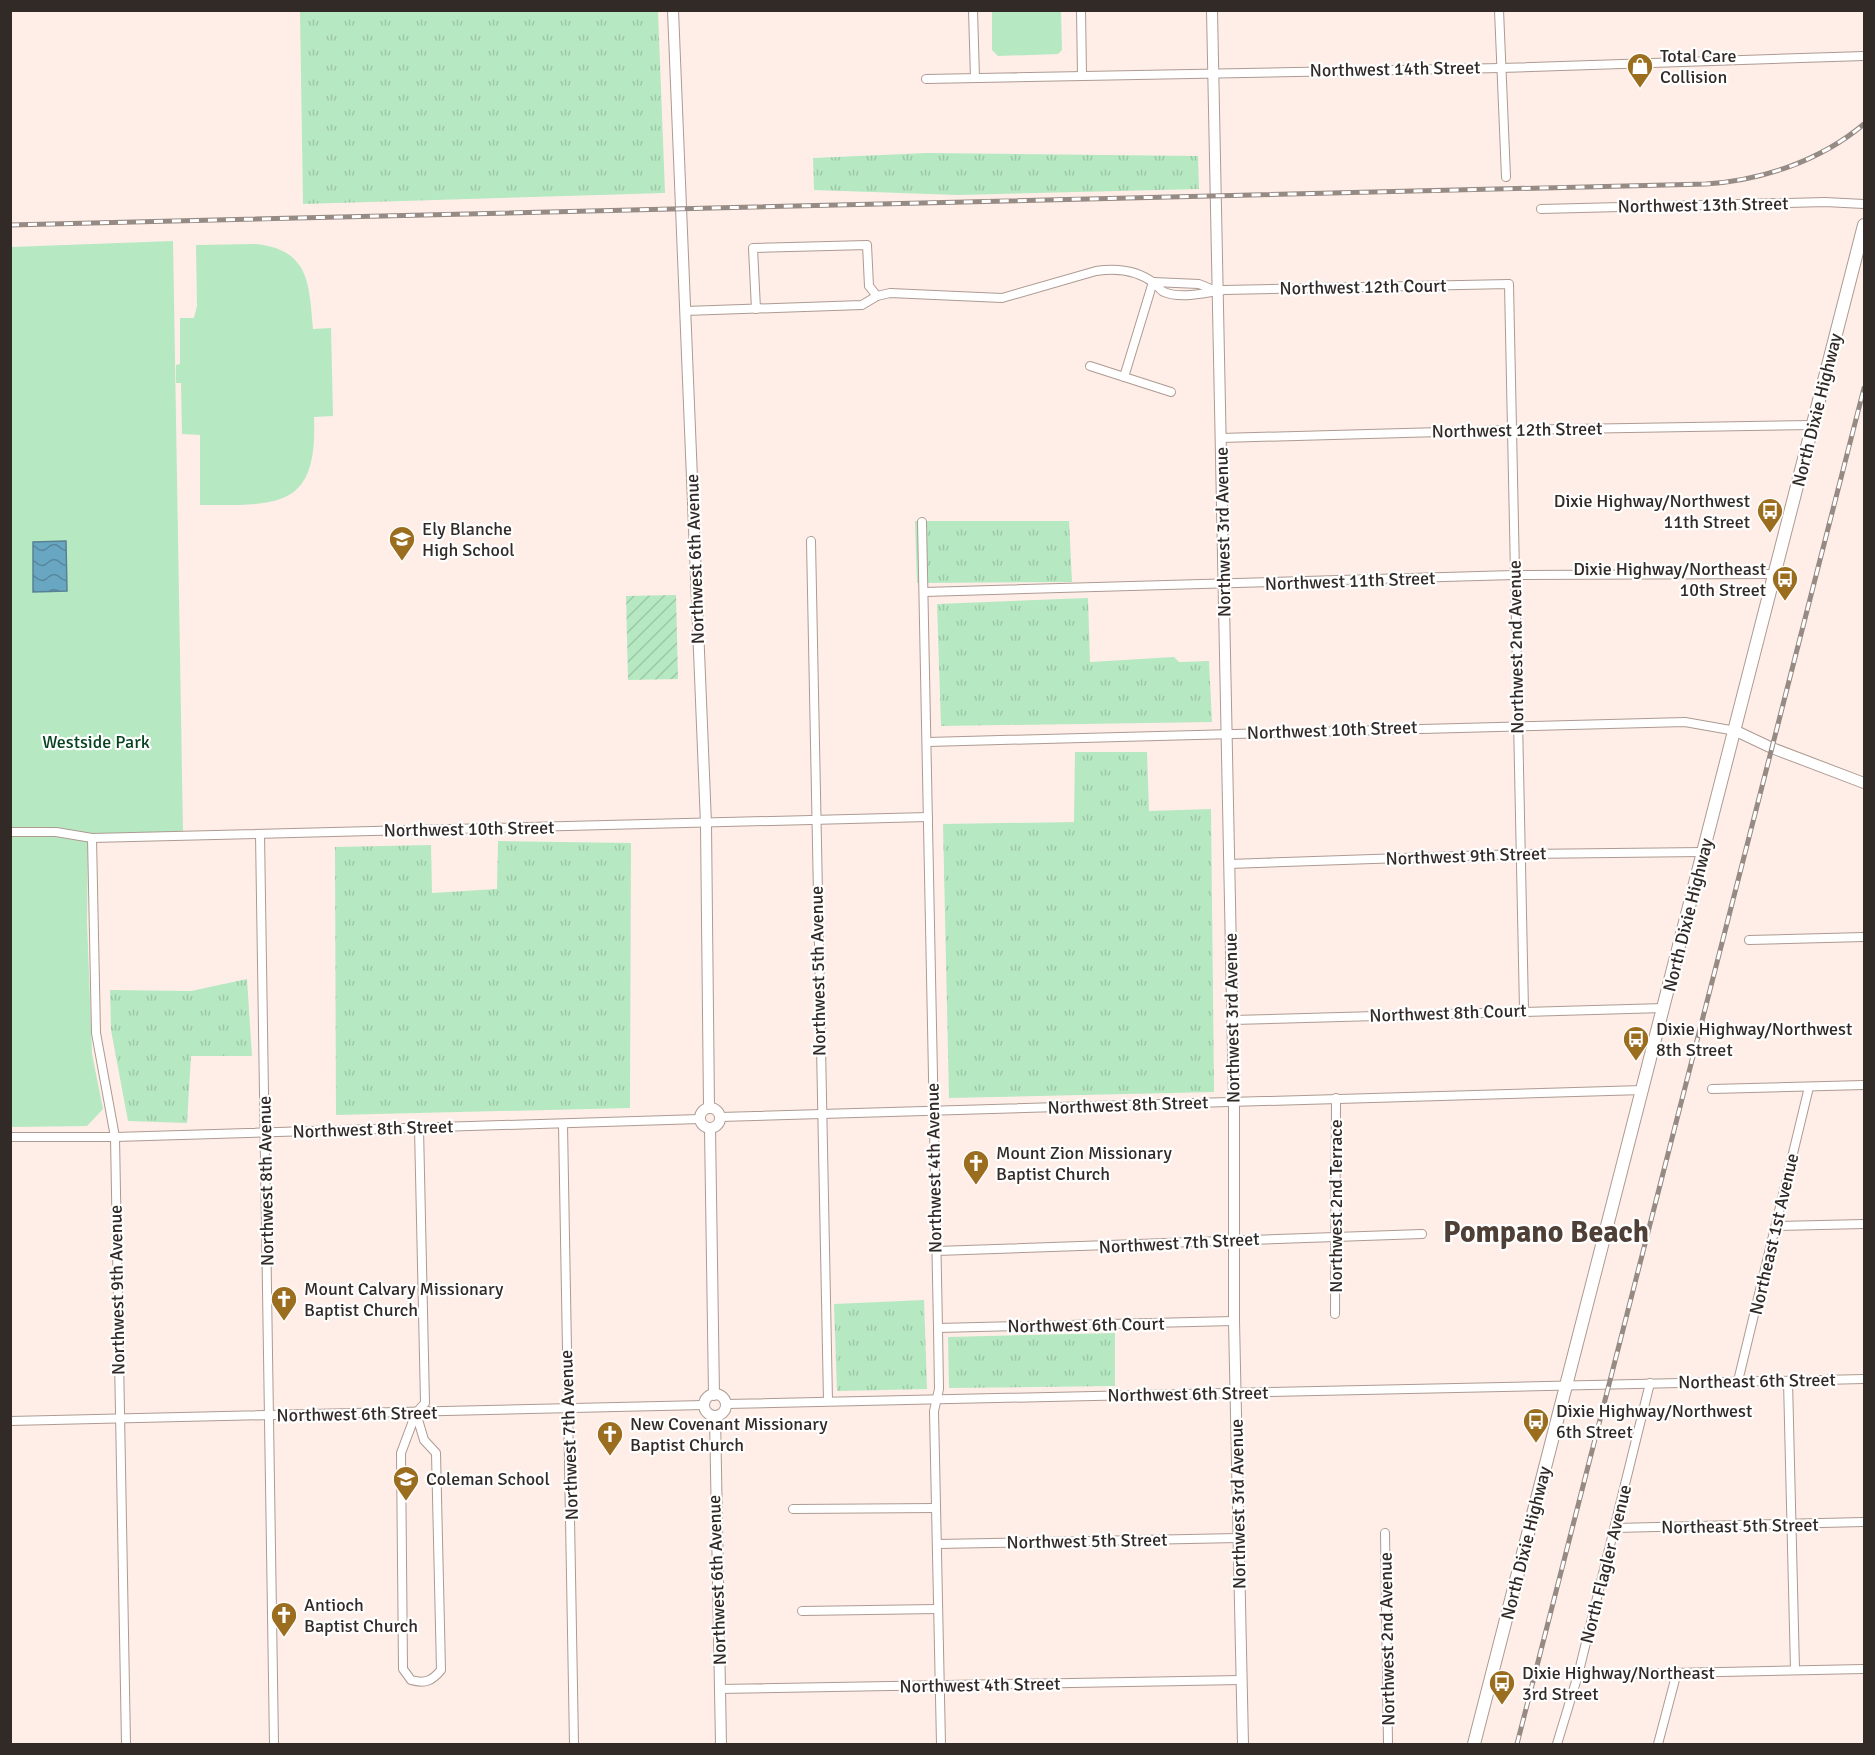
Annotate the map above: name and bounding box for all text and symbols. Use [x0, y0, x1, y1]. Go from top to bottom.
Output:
place label: Total Care Collision [1660, 45, 1736, 88]
shop icon: Total Care Collision [1625, 51, 1655, 89]
street label: Northwest 14th Street [1309, 57, 1481, 81]
street label: Northwest 13th Street [1617, 193, 1789, 217]
street label: Northwest 12th Court [1279, 275, 1447, 299]
street label: North Dixie Highway [1787, 330, 1847, 489]
street label: Northwest 12th Street [1431, 418, 1603, 442]
street label: Northwest 3rd Avenue [1211, 447, 1235, 617]
street label: Northwest 6th Avenue [681, 473, 709, 645]
place label: Dixie Highway/Northwest 11th Street [1554, 490, 1750, 533]
bus stop icon: Dixie Highway/Northwest 11th Street [1755, 496, 1785, 534]
place label: Ely Blanche High School [422, 518, 515, 561]
school or university icon: Ely Blanche High School [387, 524, 417, 562]
place label: Dixie Highway/Northeast 10th Street [1573, 558, 1766, 601]
street label: Northwest 2nd Avenue [1503, 560, 1529, 734]
bus stop icon: Dixie Highway/Northeast 10th Street [1770, 564, 1800, 602]
street label: Northwest 11th Street [1264, 567, 1436, 595]
street label: Northwest 10th Street [1246, 716, 1418, 744]
park label: Westside Park [42, 731, 150, 753]
street label: Northwest 10th Street [383, 817, 555, 841]
street label: North Dixie Highway [1658, 835, 1718, 994]
street label: Northwest 9th Street [1385, 842, 1547, 870]
street label: Northwest 5th Avenue [806, 886, 830, 1056]
street label: Northwest 3rd Avenue [1220, 933, 1244, 1103]
street label: Northwest 8th Court [1369, 999, 1527, 1027]
place label: Dixie Highway/Northwest 8th Street [1656, 1018, 1852, 1061]
bus stop icon: Dixie Highway/Northwest 8th Street [1621, 1024, 1651, 1062]
street label: Northwest 4th Avenue [922, 1083, 946, 1253]
street label: Northwest 8th Street [1047, 1091, 1209, 1119]
street label: Northwest 8th Avenue [254, 1096, 278, 1266]
street label: Northwest 8th Street [292, 1115, 454, 1143]
street label: Northwest 2nd Terrace [1325, 1119, 1347, 1293]
place label: Mount Zion Missionary Baptist Church [996, 1142, 1172, 1185]
church icon: Mount Zion Missionary Baptist Church [961, 1148, 991, 1186]
street label: Northeast 1st Avenue [1745, 1151, 1803, 1317]
street label: Northwest 9th Avenue [105, 1205, 129, 1375]
district label: Pompano Beach [1443, 1214, 1649, 1251]
street label: Northwest 7th Street [1098, 1228, 1260, 1258]
place label: Mount Calvary Missionary Baptist Church [304, 1278, 504, 1321]
church icon: Mount Calvary Missionary Baptist Church [269, 1284, 299, 1322]
street label: Northwest 6th Court [1007, 1313, 1165, 1337]
street label: Northwest 7th Avenue [555, 1349, 583, 1521]
street label: Northeast 6th Street [1678, 1369, 1836, 1393]
street label: Northwest 6th Street [1107, 1382, 1269, 1406]
place label: Dixie Highway/Northwest 6th Street [1556, 1400, 1752, 1443]
street label: Northwest 6th Street [276, 1402, 438, 1426]
bus stop icon: Dixie Highway/Northwest 6th Street [1521, 1406, 1551, 1444]
place label: New Covenant Missionary Baptist Church [630, 1413, 828, 1456]
church icon: New Covenant Missionary Baptist Church [595, 1419, 625, 1457]
street label: Northwest 3rd Avenue [1226, 1419, 1250, 1589]
street label: North Dixie Highway [1496, 1463, 1556, 1622]
school or university icon: Coleman School [391, 1464, 421, 1502]
place label: Coleman School [426, 1468, 550, 1490]
street label: North Flagler Avenue [1576, 1482, 1636, 1646]
street label: Northwest 6th Avenue [703, 1494, 731, 1666]
street label: Northeast 5th Street [1661, 1514, 1819, 1538]
street label: Northwest 5th Street [1006, 1529, 1168, 1553]
street label: Northwest 2nd Avenue [1374, 1552, 1400, 1726]
place label: Antioch Baptist Church [304, 1594, 418, 1637]
church icon: Antioch Baptist Church [269, 1600, 299, 1638]
place label: Dixie Highway/Northeast 3rd Street [1522, 1662, 1715, 1705]
bus stop icon: Dixie Highway/Northeast 3rd Street [1487, 1668, 1517, 1706]
street label: Northwest 4th Street [899, 1673, 1061, 1697]

